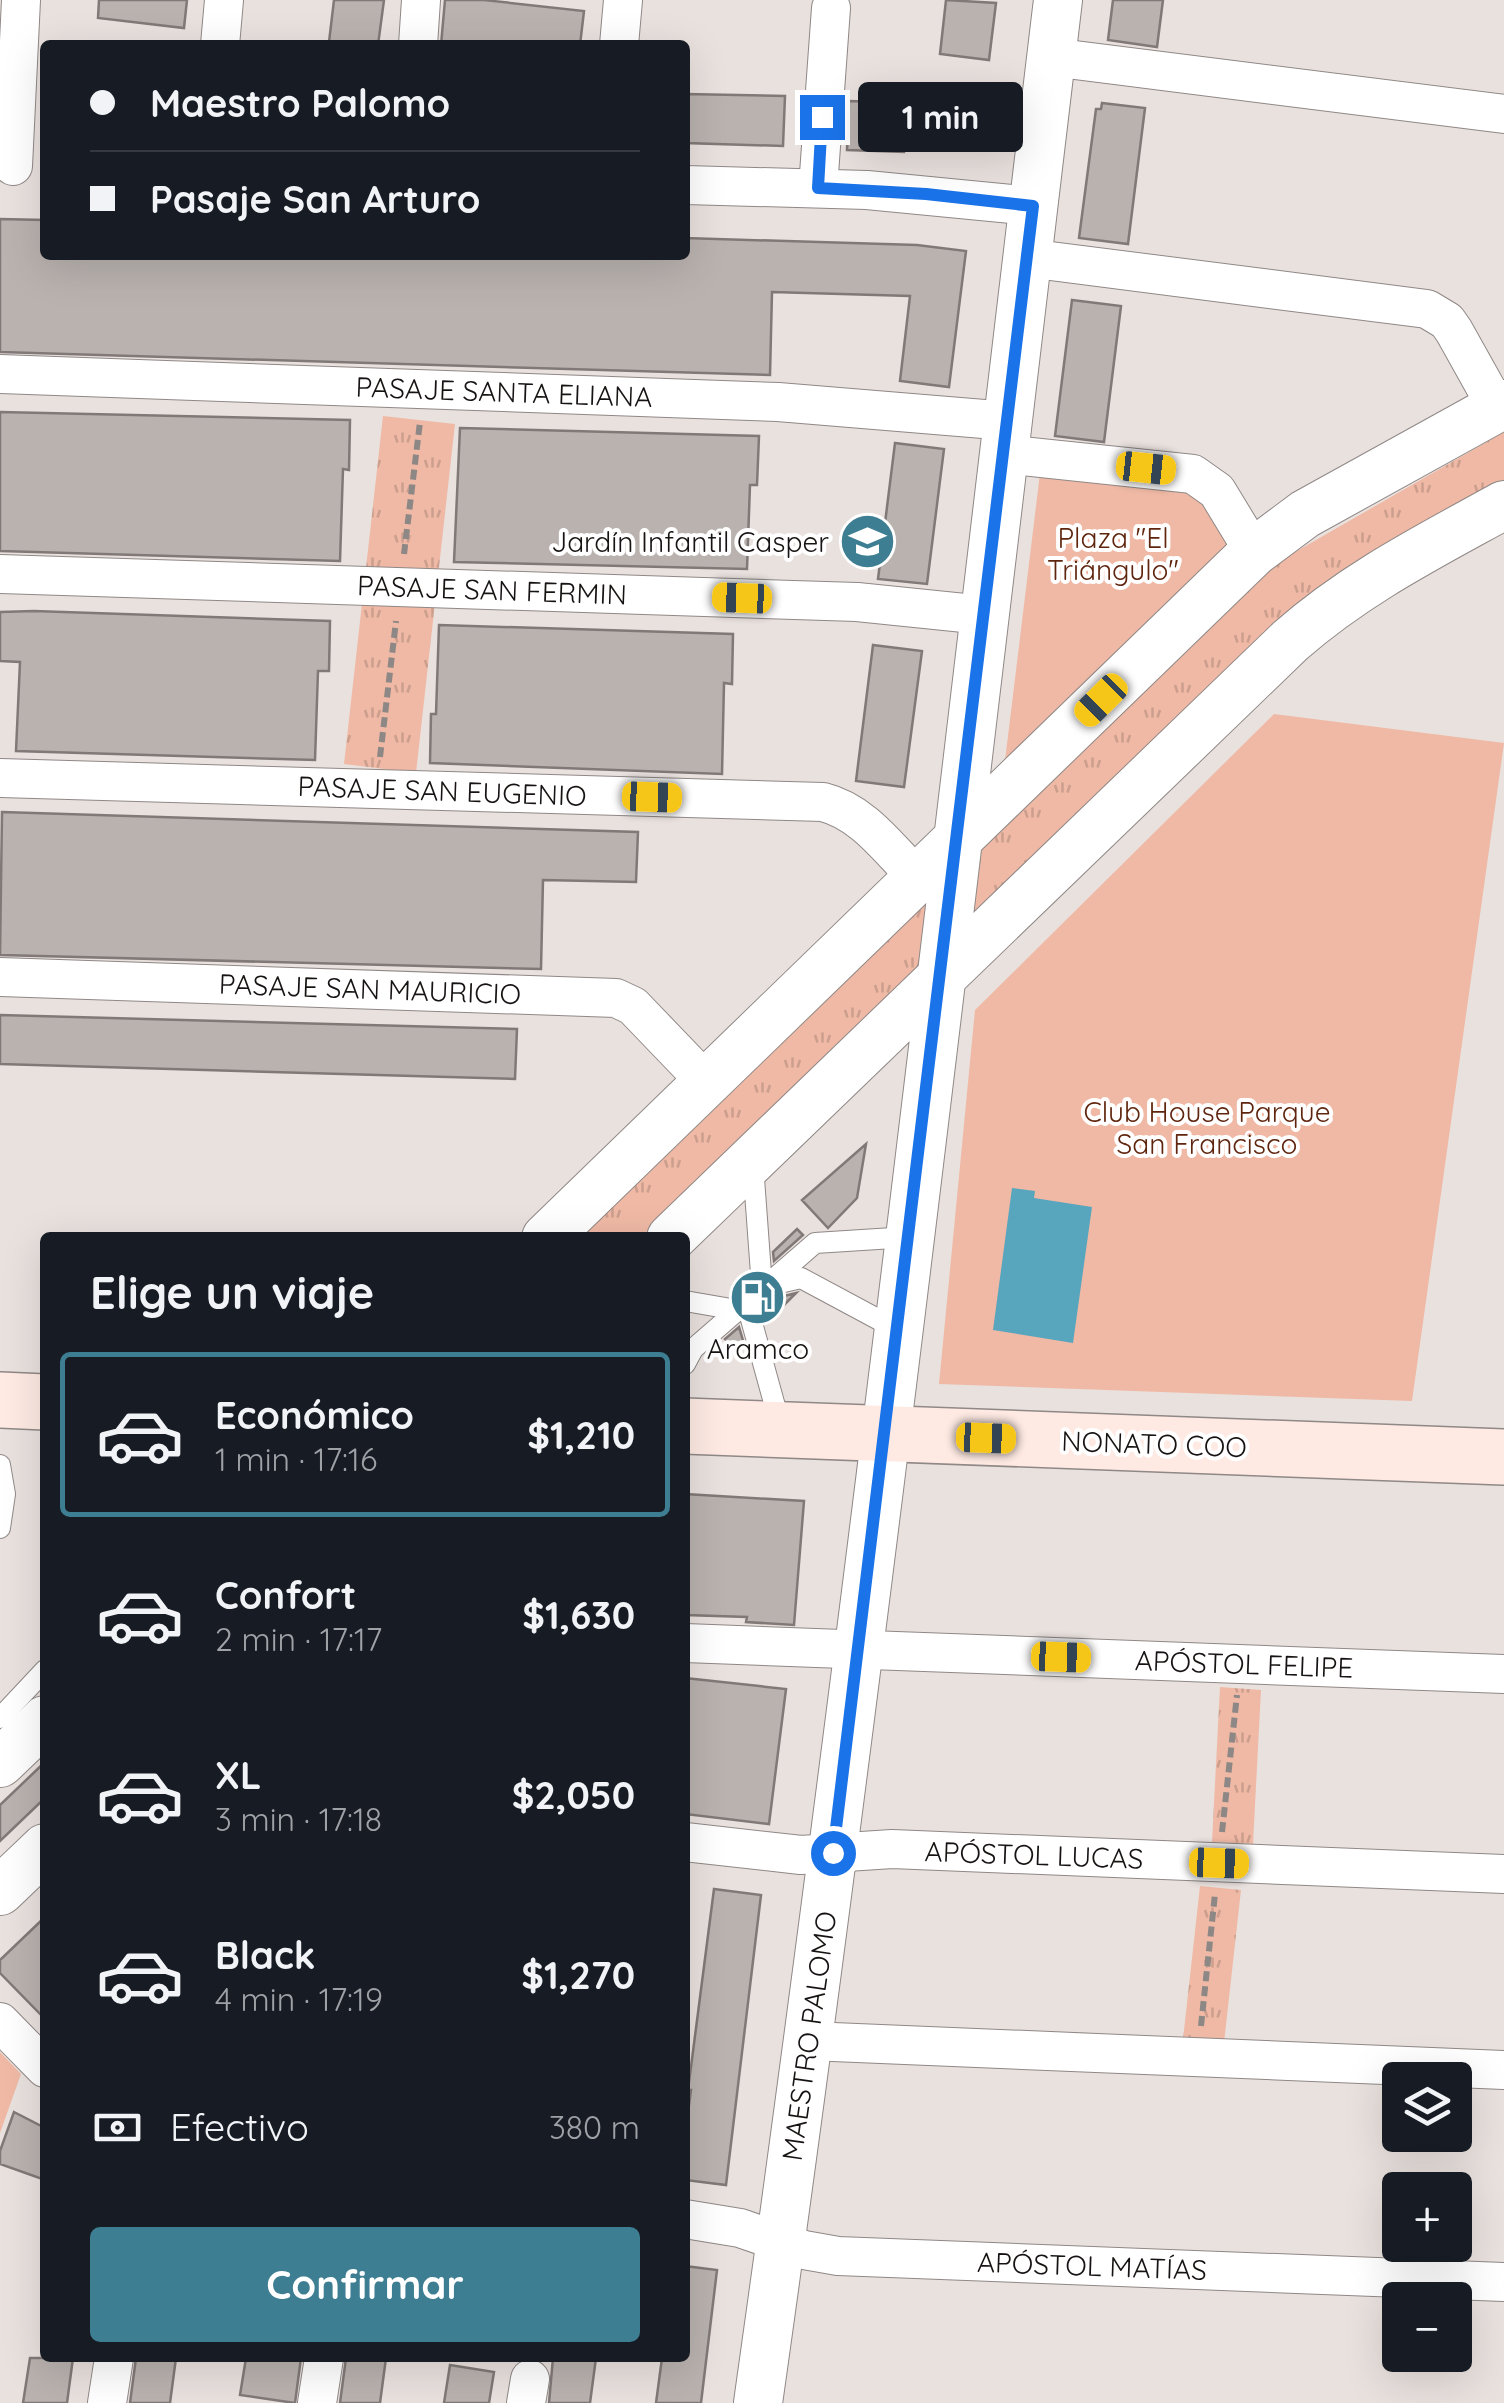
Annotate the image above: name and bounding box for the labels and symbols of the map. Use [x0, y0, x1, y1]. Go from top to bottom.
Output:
callout: 1 min [857, 82, 1022, 152]
route end [800, 95, 845, 140]
street label: PASAJE SANTA ELIANA [355, 369, 653, 414]
car [1115, 450, 1177, 486]
school or university icon: Jardín Infantil Casper [838, 512, 898, 572]
park label: Plaza "El Triángulo" [1047, 520, 1179, 587]
place label: Jardín Infantil Casper [551, 524, 829, 559]
street label: PASAJE SAN FERMIN [356, 567, 628, 612]
car [711, 582, 773, 614]
car [1069, 668, 1133, 732]
street label: PASAJE SAN EUGENIO [297, 768, 587, 813]
car [621, 781, 683, 813]
street label: PASAJE SAN MAURICIO [218, 966, 522, 1011]
park label: Club House Parque San Francisco [1083, 1094, 1331, 1161]
fuel station icon: Aramco [728, 1268, 788, 1328]
place label: Aramco [707, 1331, 809, 1366]
car [955, 1422, 1017, 1454]
street label: NONATO COO [1061, 1423, 1247, 1464]
car [1030, 1641, 1092, 1673]
street label: APÓSTOL FELIPE [1134, 1642, 1354, 1685]
route start [811, 1831, 856, 1876]
street label: APÓSTOL LUCAS [924, 1833, 1144, 1876]
car [1188, 1847, 1250, 1879]
street label: MAESTRO PALOMO [774, 1909, 843, 2163]
street label: APÓSTOL MATÍAS [976, 2244, 1208, 2287]

